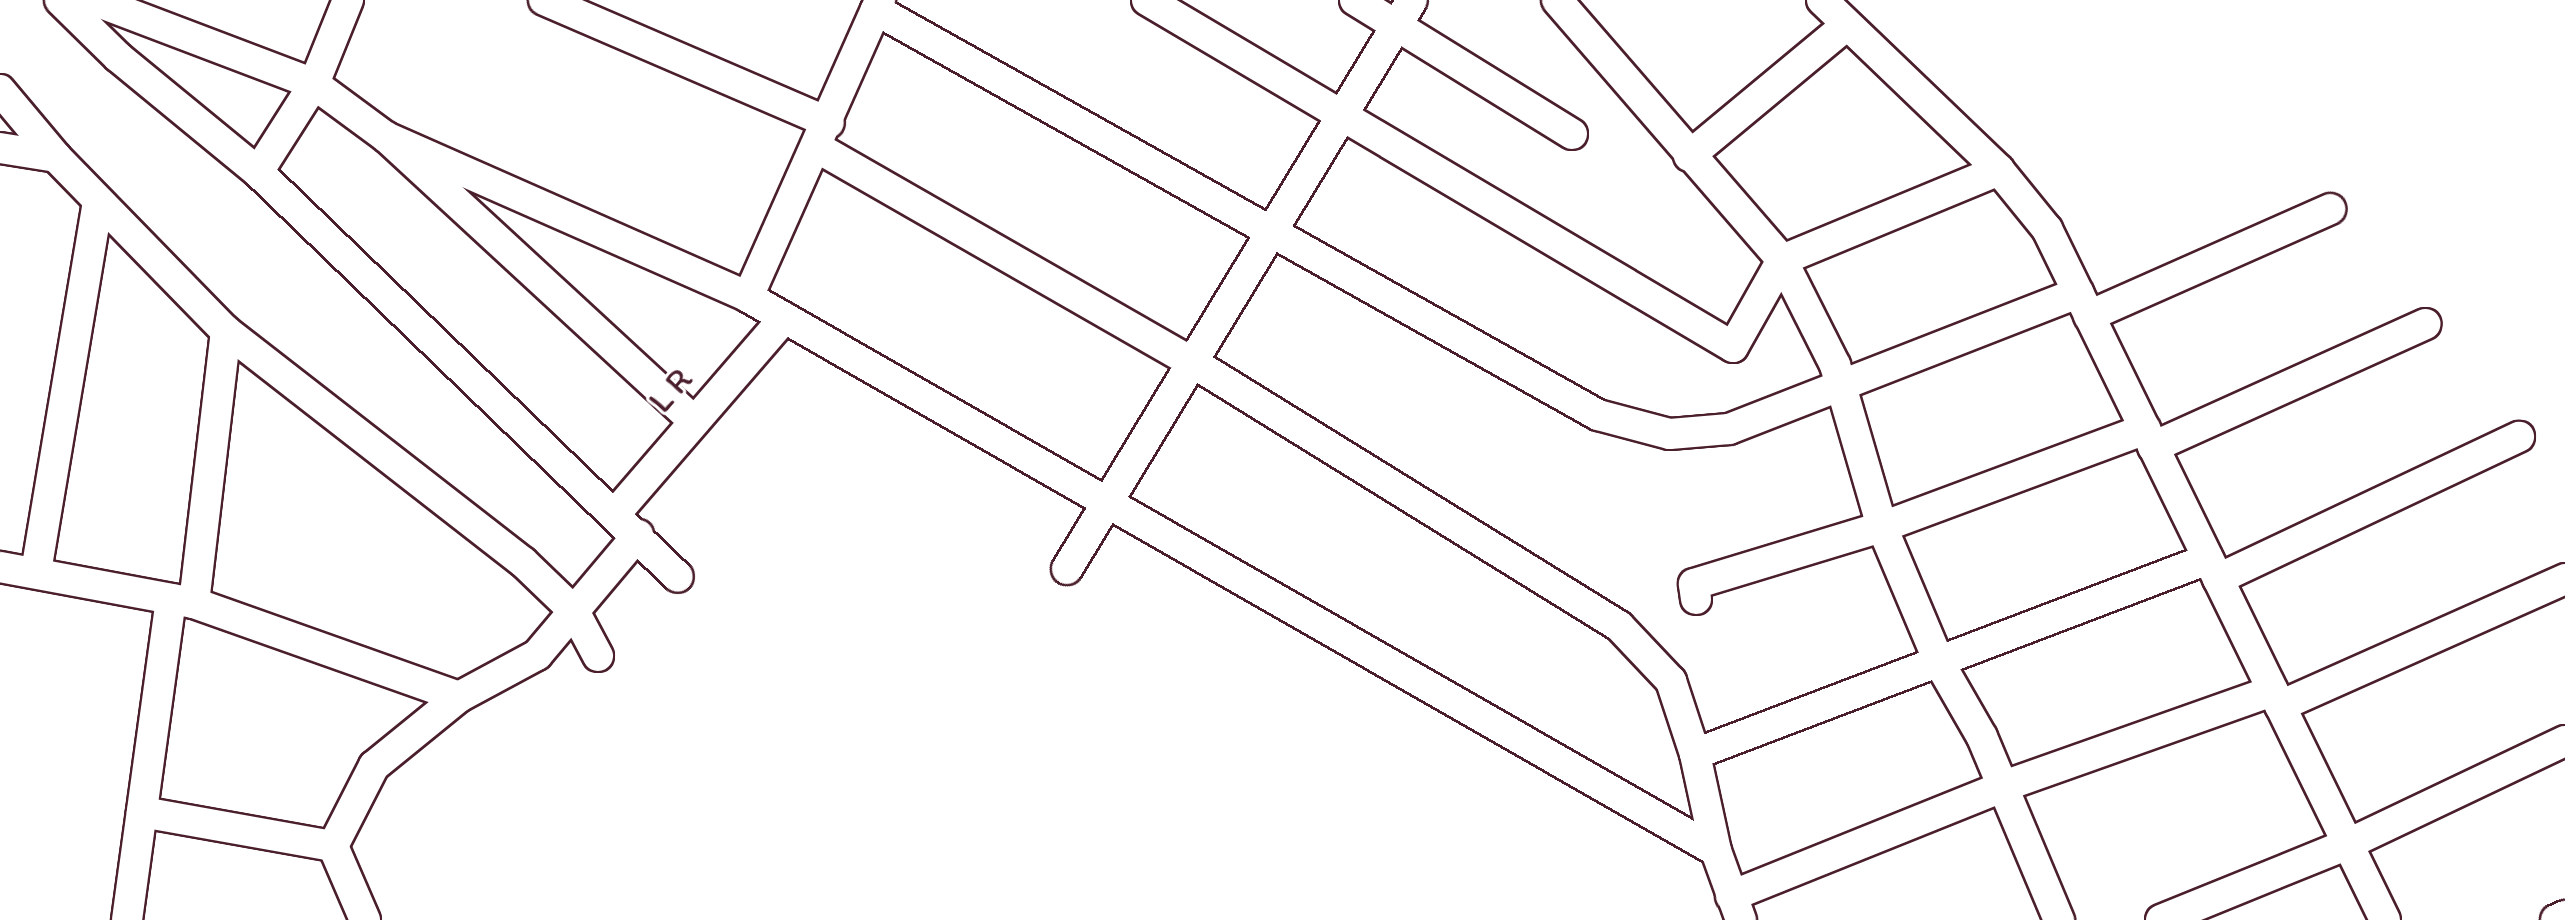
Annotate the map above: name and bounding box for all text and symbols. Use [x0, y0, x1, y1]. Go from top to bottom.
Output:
street label: L R [640, 360, 700, 420]

